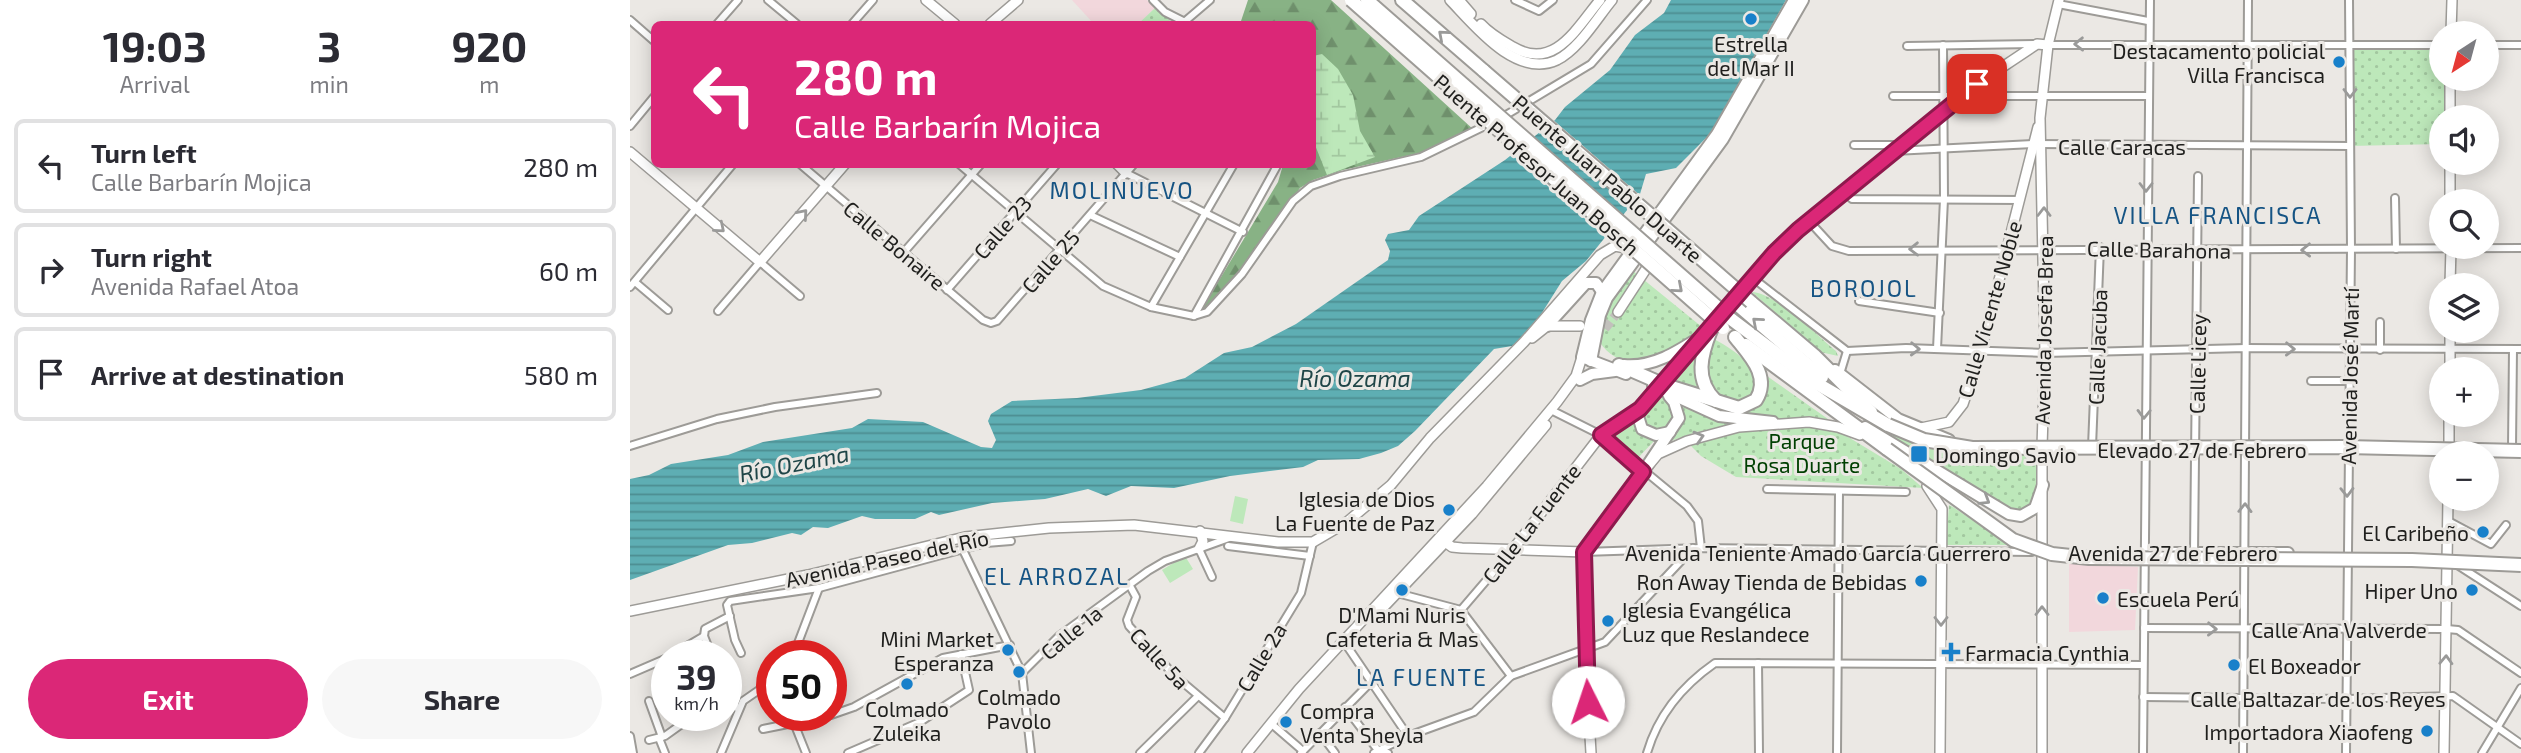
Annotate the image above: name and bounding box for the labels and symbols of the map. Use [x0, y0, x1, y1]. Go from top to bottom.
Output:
marker: Estrella del Mar II [1743, 11, 1759, 27]
north arrow [2429, 21, 2499, 91]
one-way arrow [1438, 31, 1451, 43]
place label: Estrella del Mar II [1707, 31, 1795, 80]
one-way arrow [2073, 36, 2084, 52]
place label: Destacamento policial Villa Francisca [2113, 38, 2326, 87]
pin [1947, 54, 2007, 114]
marker: Destacamento policial Villa Francisca [2331, 54, 2347, 70]
street label: Puente Profesor Juan Bosch [1429, 68, 1645, 260]
one-way arrow [2343, 87, 2358, 98]
street label: Puente Juan Pablo Duarte [1508, 89, 1708, 267]
street label: Calle Caracas [2058, 134, 2186, 159]
district label: MOLINUEVO [1049, 176, 1195, 204]
one-way arrow [2138, 182, 2154, 193]
street label: Calle 23 [968, 190, 1036, 264]
street label: Calle Bonaire [839, 195, 951, 295]
district label: VILLA FRANCISCA [2113, 201, 2323, 229]
one-way arrow [2036, 207, 2052, 217]
one-way arrow [795, 209, 807, 222]
street label: Calle Vicente Noble [1952, 218, 2026, 400]
one-way arrow [711, 220, 724, 232]
street label: Calle 25 [1016, 224, 1084, 298]
street label: Avenida Josefa Brea [2029, 235, 2057, 425]
street label: Calle Barahona [2087, 235, 2231, 263]
one-way arrow [1908, 241, 1919, 257]
one-way arrow [2300, 242, 2311, 258]
district label: BOROJOL [1810, 274, 1918, 302]
one-way arrow [1669, 280, 1682, 292]
street label: Avenida José Martí [2335, 286, 2363, 465]
street label: Calle Jacuba [2082, 289, 2112, 405]
street label: Calle Licey [2184, 314, 2210, 414]
one-way arrow [1752, 318, 1765, 330]
one-way arrow [1910, 341, 1921, 356]
one-way arrow [2285, 341, 2295, 357]
water label: Río Ozama [1299, 364, 1411, 392]
one-way arrow [2137, 409, 2152, 420]
park label: Parque Rosa Duarte [1744, 428, 1860, 477]
one-way arrow [1693, 431, 1705, 445]
street label: Elevado 27 de Febrero [2097, 437, 2307, 462]
water label: Río Ozama [737, 439, 851, 487]
place label: Domingo Savio [1935, 442, 2077, 467]
marker: Domingo Savio [1909, 444, 1929, 464]
street label: Calle La Fuente [1477, 458, 1585, 588]
place label: Iglesia de Dios La Fuente de Paz [1275, 486, 1435, 535]
one-way arrow [2339, 487, 2355, 497]
one-way arrow [1977, 492, 1990, 505]
marker: Iglesia de Dios La Fuente de Paz [1441, 502, 1457, 518]
one-way arrow [2237, 502, 2253, 513]
place label: El Caribeño [2362, 520, 2469, 545]
street label: Avenida Paseo del Río [783, 524, 991, 592]
marker: El Caribeño [2475, 524, 2491, 540]
street label: Avenida Teniente Amado García Guerrero [1625, 540, 2011, 565]
street label: Avenida 27 de Febrero [2068, 540, 2278, 565]
district label: EL ARROZAL [984, 562, 1130, 590]
place label: Ron Away Tienda de Bebidas [1637, 569, 1907, 594]
marker: Ron Away Tienda de Bebidas [1913, 573, 1929, 589]
place label: Hiper Uno [2365, 578, 2458, 603]
marker: D'Mami Nuris Cafeteria & Mas [1394, 582, 1410, 598]
marker: Hiper Uno [2464, 582, 2480, 598]
place label: Escuela Perú [2117, 586, 2239, 611]
marker: Escuela Perú [2095, 590, 2111, 606]
place label: Iglesia Evangélica Luz que Reslandece [1622, 597, 1810, 646]
street label: Calle 1a [1035, 600, 1107, 664]
place label: D'Mami Nuris Cafeteria & Mas [1325, 602, 1479, 651]
one-way arrow [2034, 606, 2050, 616]
marker: Iglesia Evangélica Luz que Reslandece [1600, 613, 1616, 629]
one-way arrow [1933, 617, 1949, 627]
street label: Calle Ana Valverde [2251, 617, 2427, 642]
street label: Calle 2a [1231, 618, 1291, 696]
one-way arrow [2208, 621, 2218, 637]
street label: Calle 5a [1125, 622, 1195, 694]
place label: Mini Market Esperanza [880, 626, 994, 675]
speed limit sign: 50 [756, 640, 847, 731]
place label: Farmacia Cynthia [1965, 640, 2129, 665]
marker: Mini Market Esperanza [1000, 642, 1016, 658]
marker: Farmacia Cynthia [1943, 644, 1959, 660]
place label: El Boxeador [2248, 653, 2361, 678]
one-way arrow [2439, 655, 2454, 666]
marker: El Boxeador [2226, 657, 2242, 673]
district label: LA FUENTE [1356, 663, 1488, 691]
marker: Colmado Pavolo [1011, 664, 1027, 680]
position arrow [1551, 665, 1625, 739]
marker: Colmado Zuleika [899, 676, 915, 692]
place label: Colmado Pavolo [977, 684, 1061, 733]
street label: Calle Baltazar de los Reyes [2190, 686, 2446, 711]
place label: Colmado Zuleika [865, 696, 949, 745]
place label: Compra Venta Sheyla [1300, 698, 1424, 747]
marker: Compra Venta Sheyla [1278, 714, 1294, 730]
place label: Importadora Xiaofeng [2204, 719, 2413, 744]
marker: Importadora Xiaofeng [2419, 723, 2435, 739]

